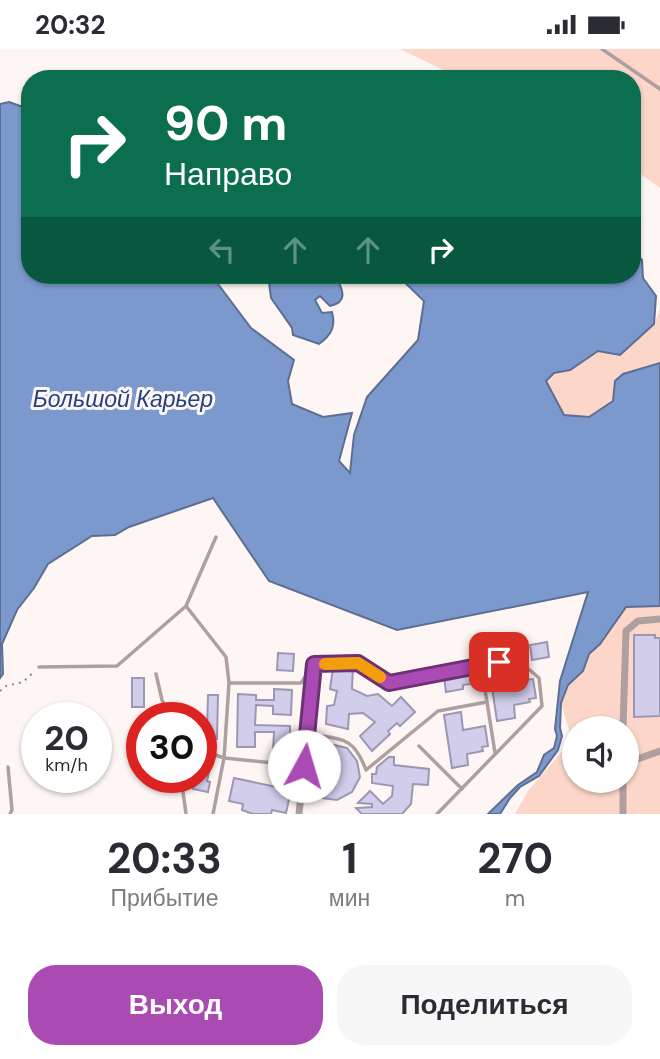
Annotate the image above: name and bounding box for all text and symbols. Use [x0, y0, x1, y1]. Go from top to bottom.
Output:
text: 20:32 [35, 8, 105, 42]
text: 90 m [164, 91, 287, 155]
icon: right [49, 98, 140, 189]
text: Направо [164, 153, 292, 195]
icon: left [203, 231, 241, 269]
icon: ahead [276, 231, 314, 269]
icon: ahead [349, 231, 387, 269]
icon: right [422, 231, 460, 269]
water label: Большой Карьер [33, 384, 213, 414]
pin [469, 632, 529, 692]
icon: arrive [480, 643, 518, 681]
speed limit sign: 30 [126, 702, 217, 793]
text: 20 [44, 715, 89, 761]
map controls [562, 716, 639, 793]
button: sound [562, 716, 639, 793]
position arrow [267, 729, 341, 803]
text: km/h [45, 753, 88, 777]
text: 20:33 [107, 831, 222, 886]
text: 1 [342, 831, 357, 886]
text: 270 [477, 831, 553, 886]
text: Прибытие [110, 883, 218, 913]
text: мин [329, 883, 370, 913]
text: m [505, 883, 525, 913]
button: Выход [28, 965, 323, 1045]
button: Поделиться [337, 965, 632, 1045]

